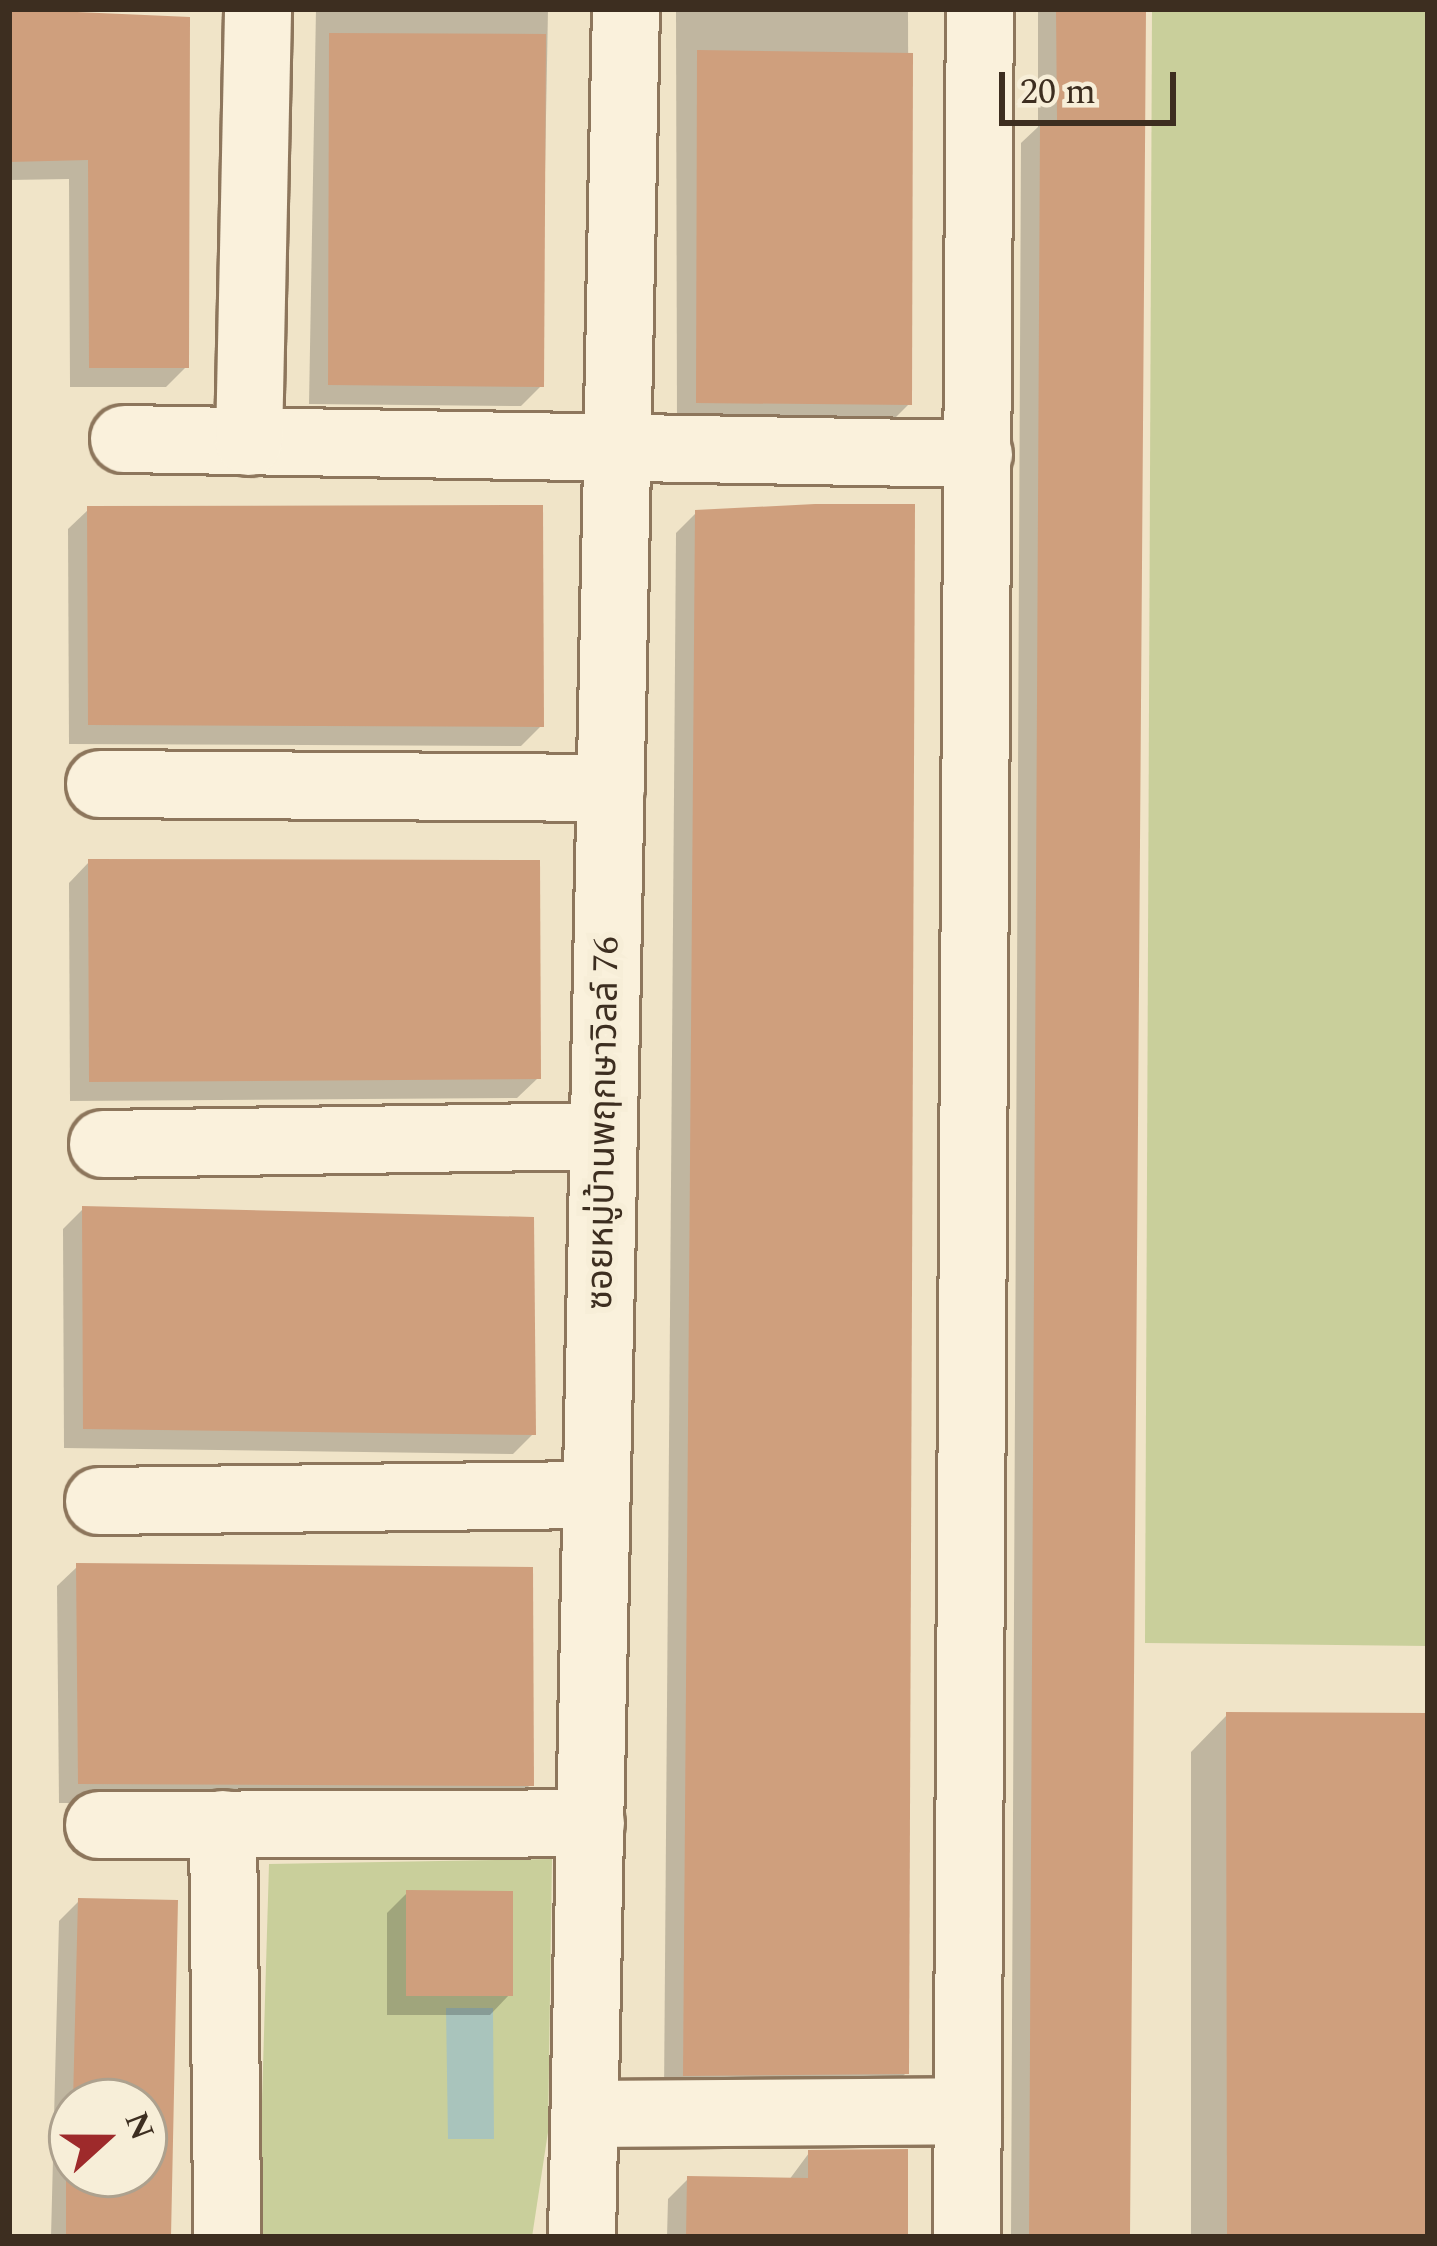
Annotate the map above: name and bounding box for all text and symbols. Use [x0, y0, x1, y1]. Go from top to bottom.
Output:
scale bar [1005, 48, 1182, 122]
text: 20 m [1020, 65, 1096, 120]
street label: ซอยหมู่บ้านพฤกษาวิลล์ 76 [579, 936, 629, 1310]
north arrow [48, 2078, 168, 2198]
text: N [111, 2105, 167, 2148]

